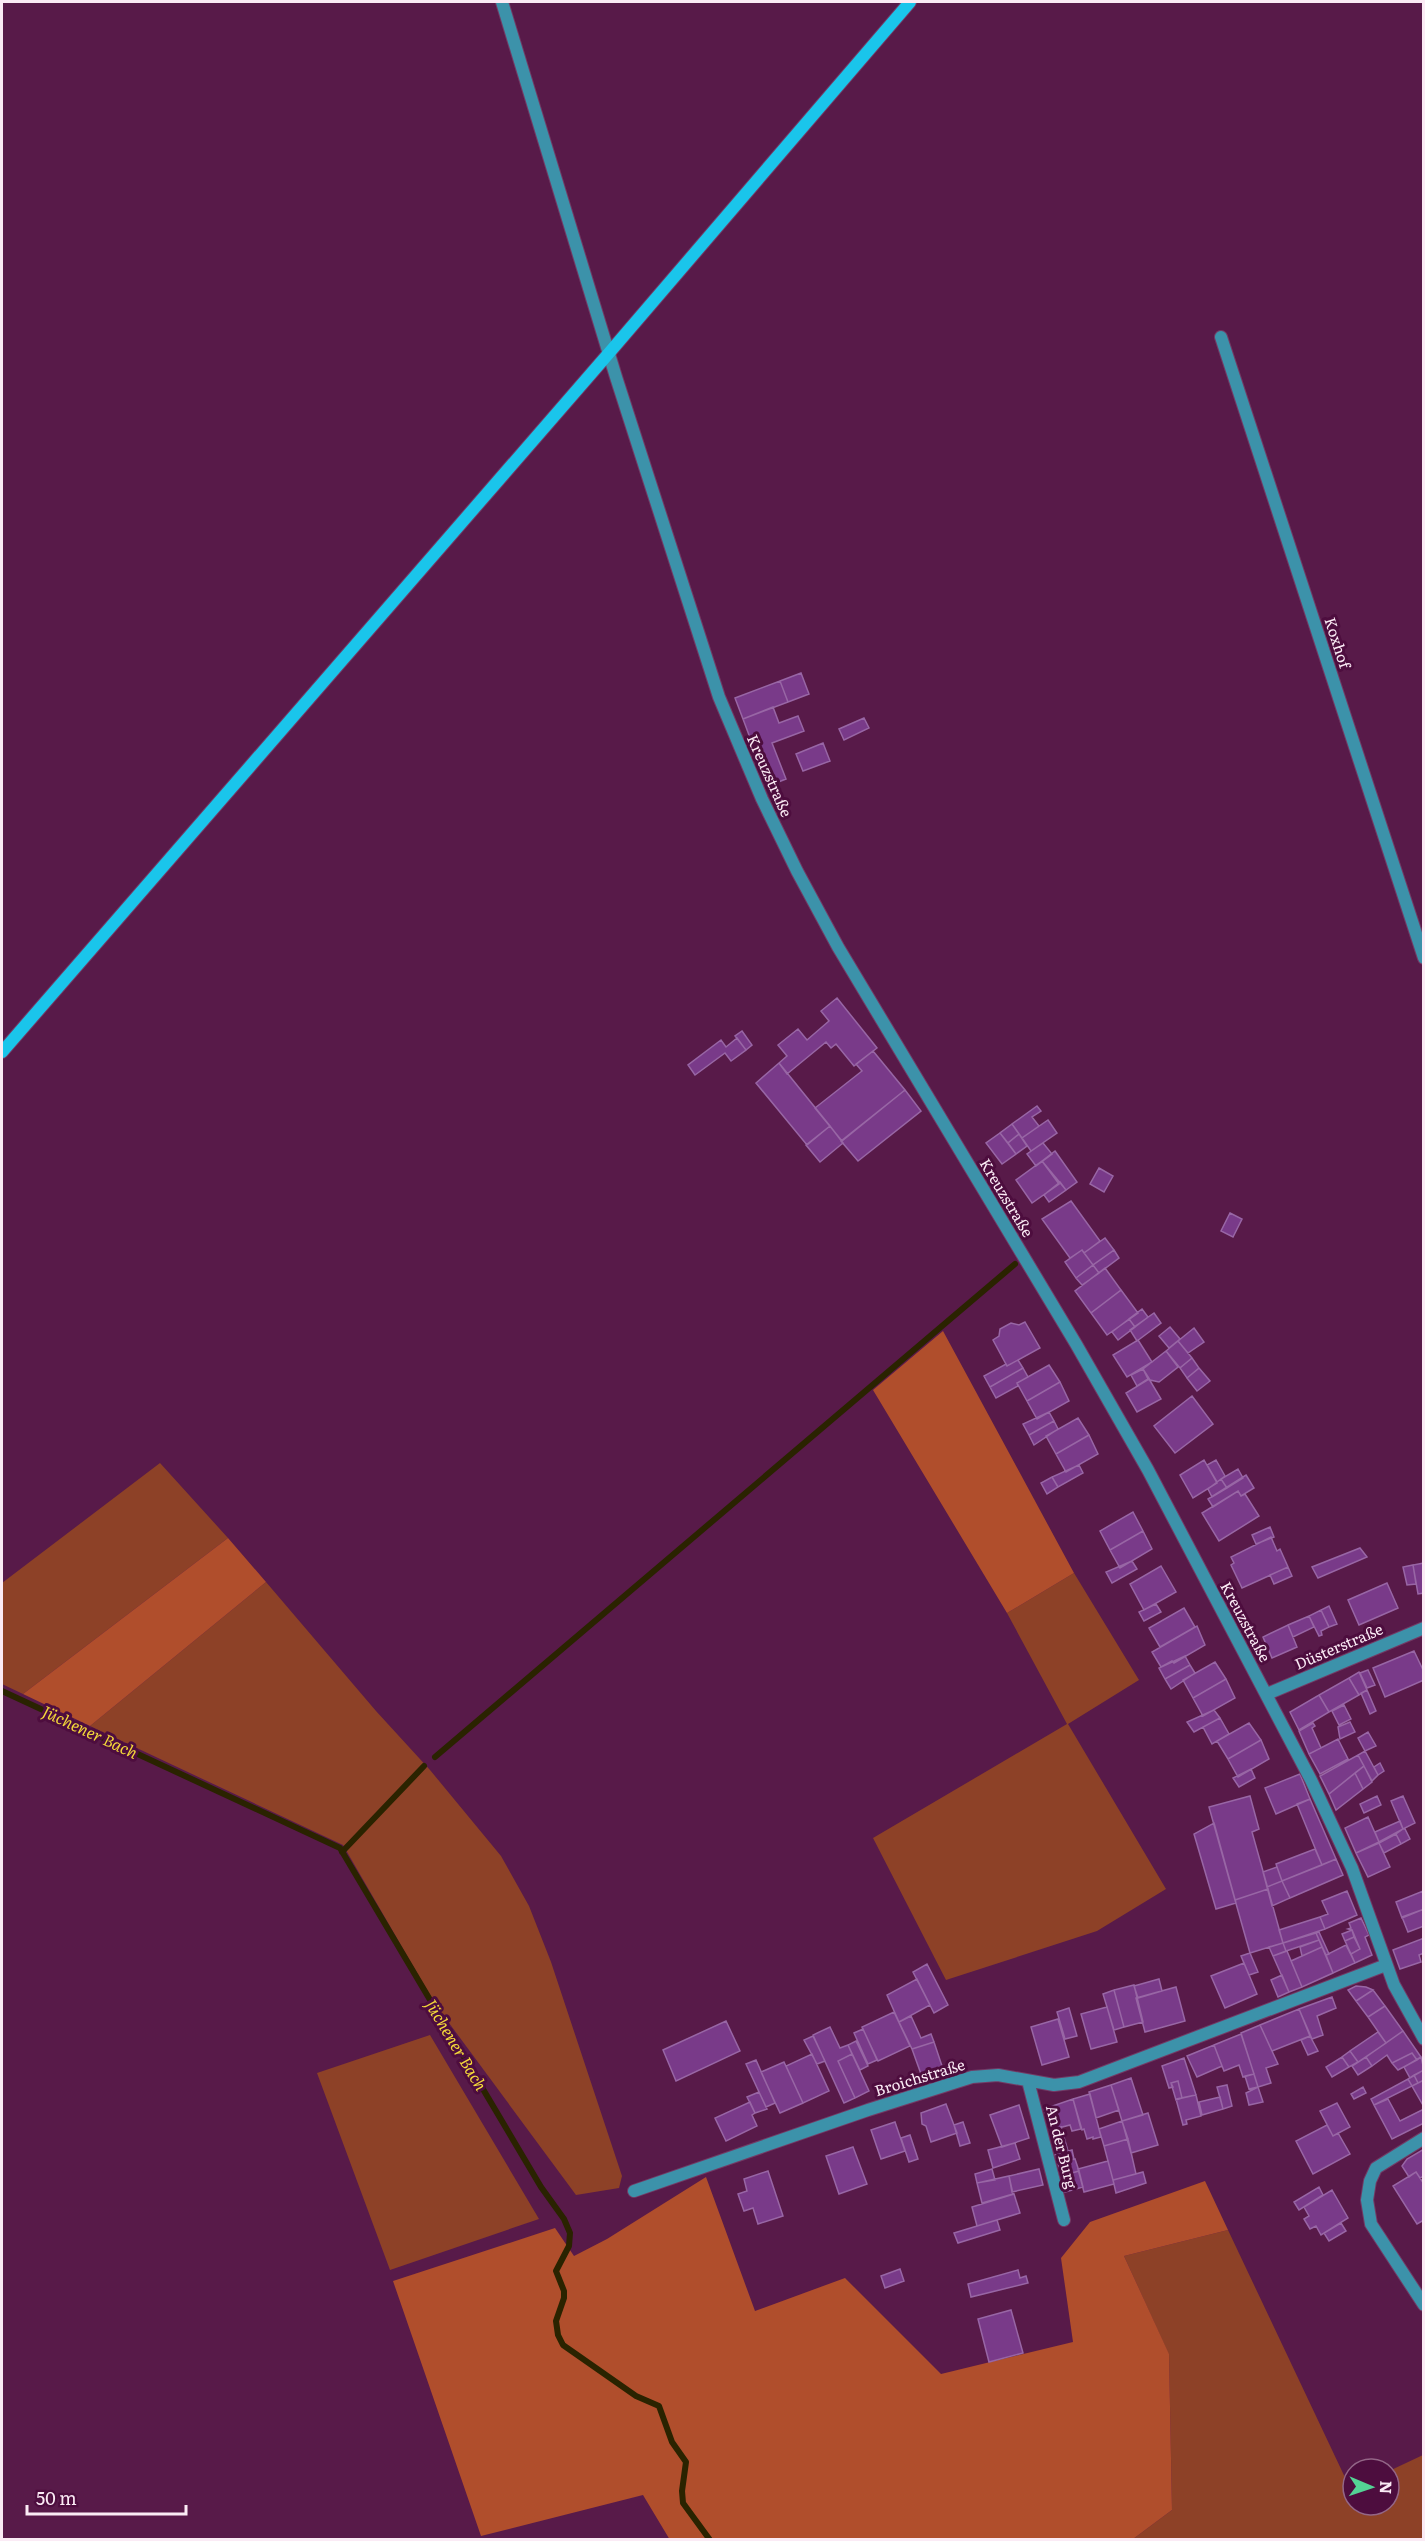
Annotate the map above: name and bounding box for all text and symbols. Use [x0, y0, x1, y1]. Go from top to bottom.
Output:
street label: Koxhof [1319, 614, 1358, 672]
street label: Kreuzstraße [742, 730, 799, 821]
street label: Kreuzstraße [975, 1153, 1040, 1241]
street label: Kreuzstraße [1215, 1577, 1277, 1666]
street label: Düsterstraße [1291, 1617, 1386, 1675]
water label: Jüchener Bach [39, 1699, 143, 1764]
water label: Jüchener Bach [420, 1994, 494, 2095]
street label: Broichstraße [872, 2052, 968, 2101]
street label: An der Burg [1041, 2102, 1084, 2191]
north arrow [1341, 2457, 1401, 2517]
scale bar [27, 2478, 186, 2516]
text: N [1375, 2480, 1399, 2495]
text: 50 m [36, 2484, 77, 2511]

